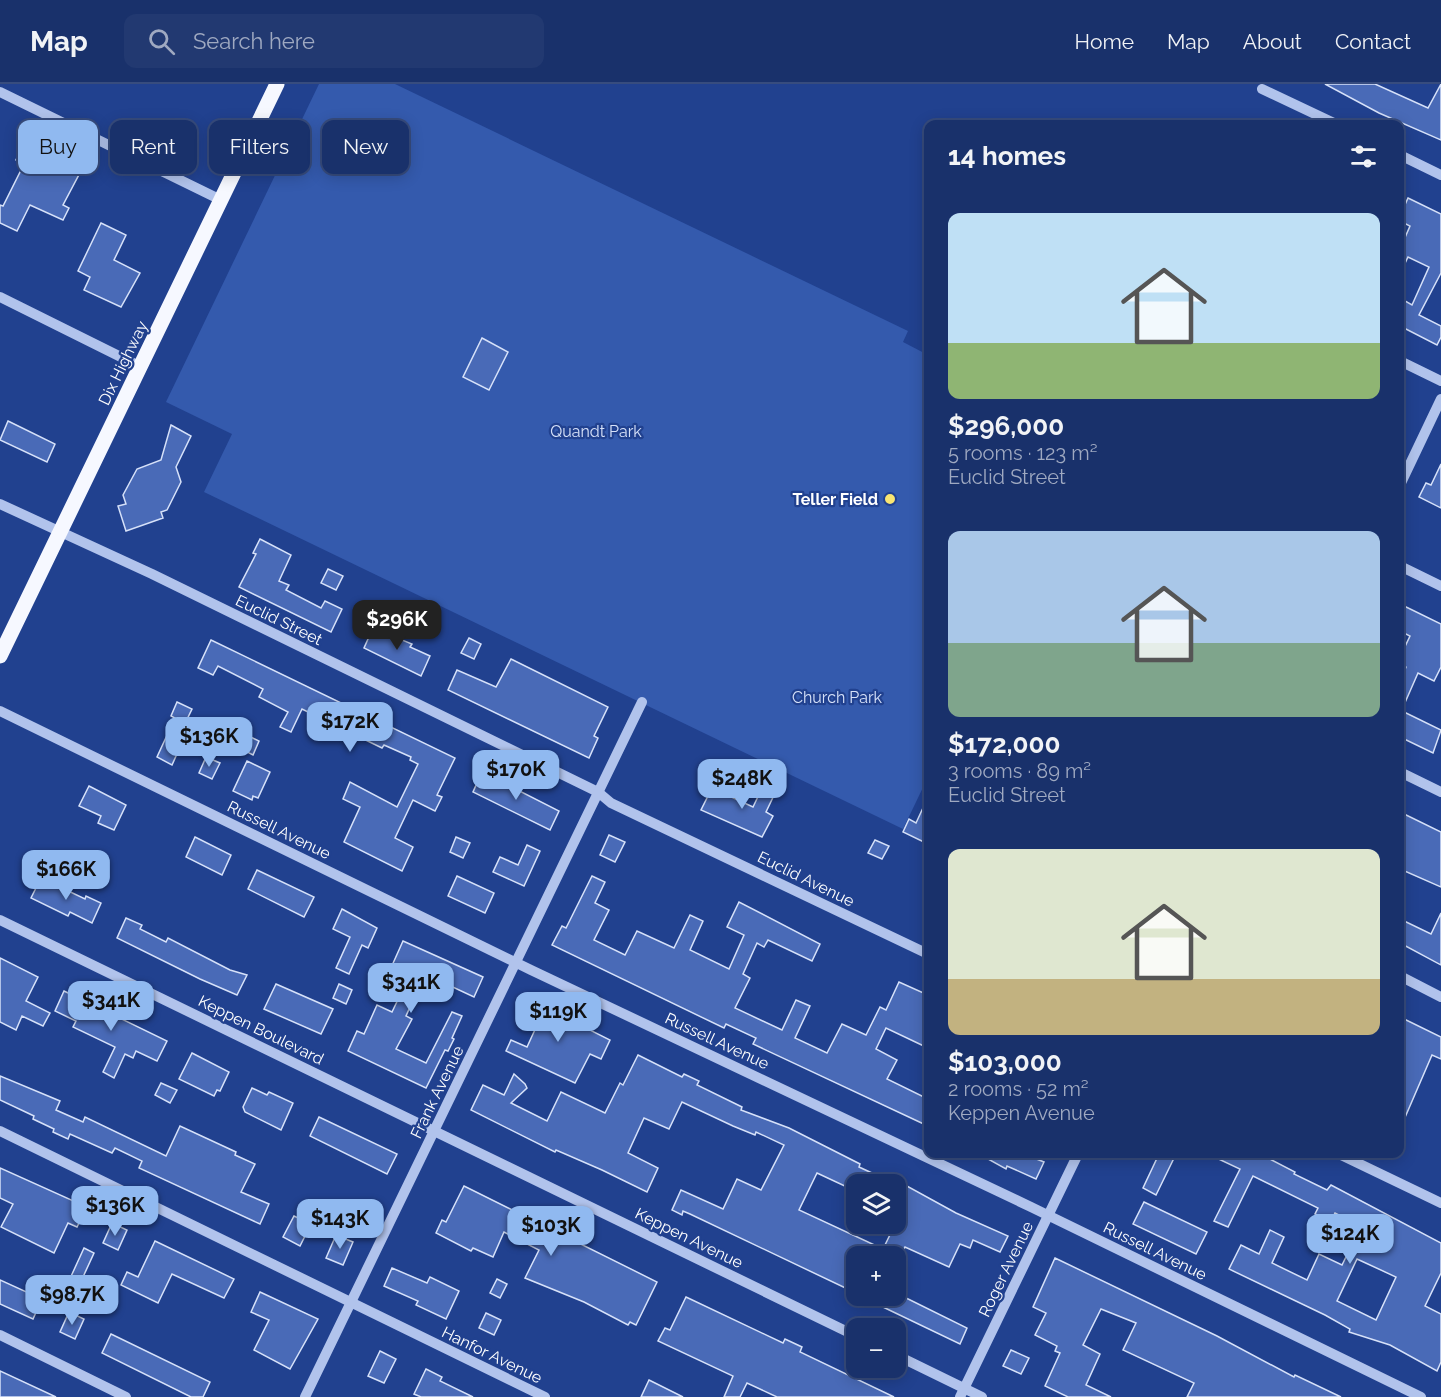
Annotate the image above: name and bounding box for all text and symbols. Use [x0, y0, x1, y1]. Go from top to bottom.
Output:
search box [124, 14, 544, 68]
text: Map [30, 25, 88, 58]
icon: search [145, 25, 178, 58]
text: Search here [193, 28, 315, 54]
text: Home [1075, 29, 1134, 54]
text: Map [1167, 29, 1210, 54]
text: About [1243, 29, 1302, 54]
text: Contact [1335, 29, 1411, 54]
chip: Buy [18, 120, 98, 174]
chip: Rent [110, 120, 197, 174]
chip: Filters [209, 120, 310, 174]
chip: New [322, 120, 409, 174]
icon: filters [1347, 140, 1380, 173]
text: 14 homes [948, 141, 1066, 171]
icon: home [1110, 252, 1218, 360]
street label: Dix Highway [94, 318, 152, 408]
text: $296,000 [948, 411, 1064, 441]
park label: Quandt Park [550, 422, 642, 441]
text: 5 rooms · 123 m² [948, 441, 1097, 465]
text: Euclid Street [948, 465, 1066, 489]
place label: Teller Field [792, 490, 878, 509]
marker: Teller Field [883, 492, 897, 506]
icon: home [1110, 570, 1218, 678]
street label: Euclid Street [233, 591, 326, 649]
pin: $296K [355, 600, 439, 651]
text: $296K [366, 607, 428, 631]
park label: Church Park [792, 688, 883, 707]
pin: $172K [308, 702, 392, 753]
text: $172K [321, 709, 379, 733]
pin: $136K [167, 717, 251, 768]
text: $136K [179, 724, 239, 748]
text: $172,000 [948, 729, 1061, 759]
pin: $170K [474, 750, 558, 801]
text: $170K [486, 757, 546, 781]
pin: $248K [700, 759, 784, 810]
text: 3 rooms · 89 m² [948, 759, 1091, 783]
text: $248K [712, 766, 772, 790]
text: Euclid Street [948, 783, 1066, 807]
street label: Russell Avenue [224, 797, 334, 863]
street label: Euclid Avenue [754, 847, 858, 911]
pin: $166K [24, 850, 108, 901]
text: $166K [36, 857, 96, 881]
icon: home [1110, 888, 1218, 996]
pin: $341K [369, 963, 453, 1014]
text: $341K [382, 970, 440, 994]
pin: $341K [69, 981, 153, 1032]
text: $341K [82, 988, 140, 1012]
street label: Keppen Boulevard [195, 991, 327, 1069]
pin: $119K [516, 992, 600, 1043]
text: $119K [529, 999, 587, 1023]
street label: Russell Avenue [662, 1009, 772, 1073]
street label: Frank Avenue [406, 1043, 468, 1141]
text: $103,000 [948, 1047, 1062, 1077]
text: 2 rooms · 52 m² [948, 1077, 1089, 1101]
text: Keppen Avenue [948, 1101, 1095, 1125]
map controls [846, 1174, 906, 1378]
button: layers [846, 1174, 906, 1234]
pin: $136K [73, 1186, 157, 1237]
text: $136K [85, 1193, 145, 1217]
pin: $143K [298, 1199, 382, 1250]
street label: Keppen Avenue [632, 1204, 746, 1272]
text: $143K [311, 1206, 369, 1230]
pin: $103K [509, 1206, 593, 1257]
text: $103K [521, 1213, 581, 1237]
pin: $124K [1308, 1214, 1392, 1265]
street label: Roger Avenue [975, 1218, 1037, 1320]
street label: Russell Avenue [1100, 1218, 1210, 1284]
text: $124K [1321, 1221, 1379, 1245]
button: + [846, 1246, 906, 1306]
pin: $98.7K [23, 1275, 121, 1326]
text: $98.7K [39, 1282, 105, 1306]
button: − [846, 1318, 906, 1378]
street label: Hanfor Avenue [439, 1323, 545, 1387]

